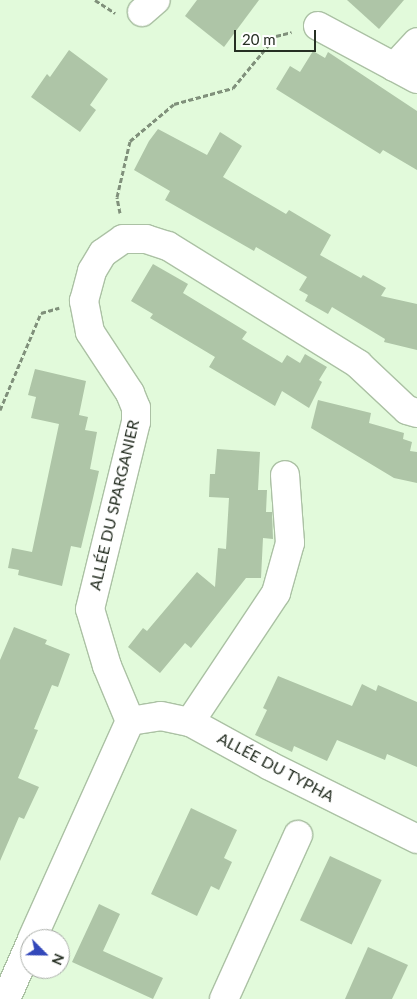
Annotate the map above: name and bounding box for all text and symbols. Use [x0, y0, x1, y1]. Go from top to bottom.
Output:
scale bar [237, 20, 320, 52]
text: 20 m [242, 30, 276, 48]
street label: ALLÉE DU SPARGANIER [85, 418, 143, 592]
street label: ALLÉE DU TYPHA [214, 728, 338, 806]
north arrow [20, 929, 70, 979]
text: N [48, 951, 68, 968]

